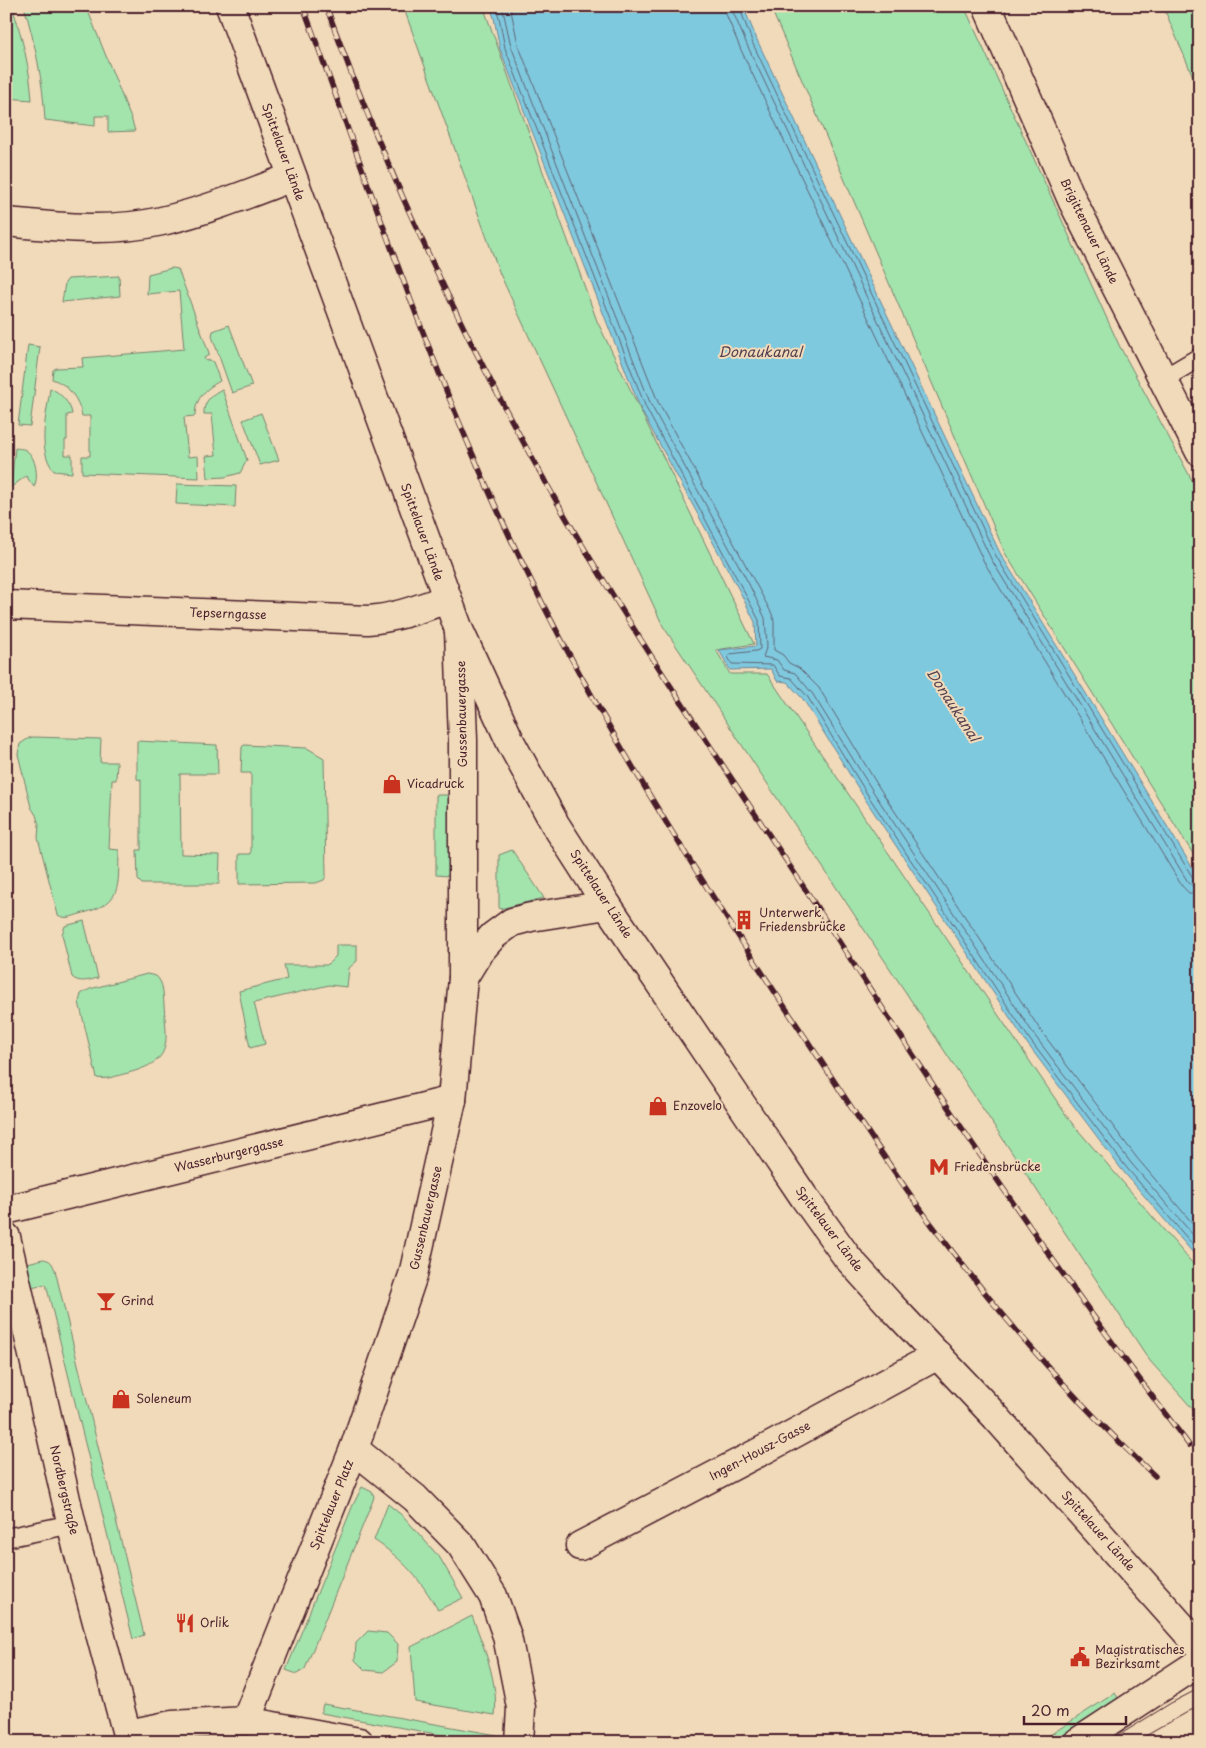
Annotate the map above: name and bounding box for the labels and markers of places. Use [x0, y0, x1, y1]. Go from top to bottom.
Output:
shop icon: Vicadruck [381, 773, 403, 795]
place label: Vicadruck [407, 774, 464, 792]
place label: Unterwerk Friedensbrücke [759, 903, 846, 935]
building icon: Unterwerk Friedensbrücke [733, 909, 755, 931]
shop icon: Enzovelo [647, 1095, 669, 1117]
place label: Enzovelo [673, 1096, 722, 1114]
metro station icon: Friedensbrücke [928, 1156, 950, 1178]
place label: Friedensbrücke [954, 1157, 1041, 1175]
bar icon: Grind [95, 1290, 117, 1312]
place label: Grind [121, 1291, 154, 1309]
shop icon: Soleneum [110, 1388, 132, 1410]
place label: Soleneum [136, 1389, 192, 1407]
restaurant icon: Orlik [174, 1612, 196, 1634]
place label: Orlik [200, 1613, 229, 1631]
place label: Magistratisches Bezirksamt [1095, 1640, 1185, 1672]
public building icon: Magistratisches Bezirksamt [1069, 1646, 1091, 1668]

